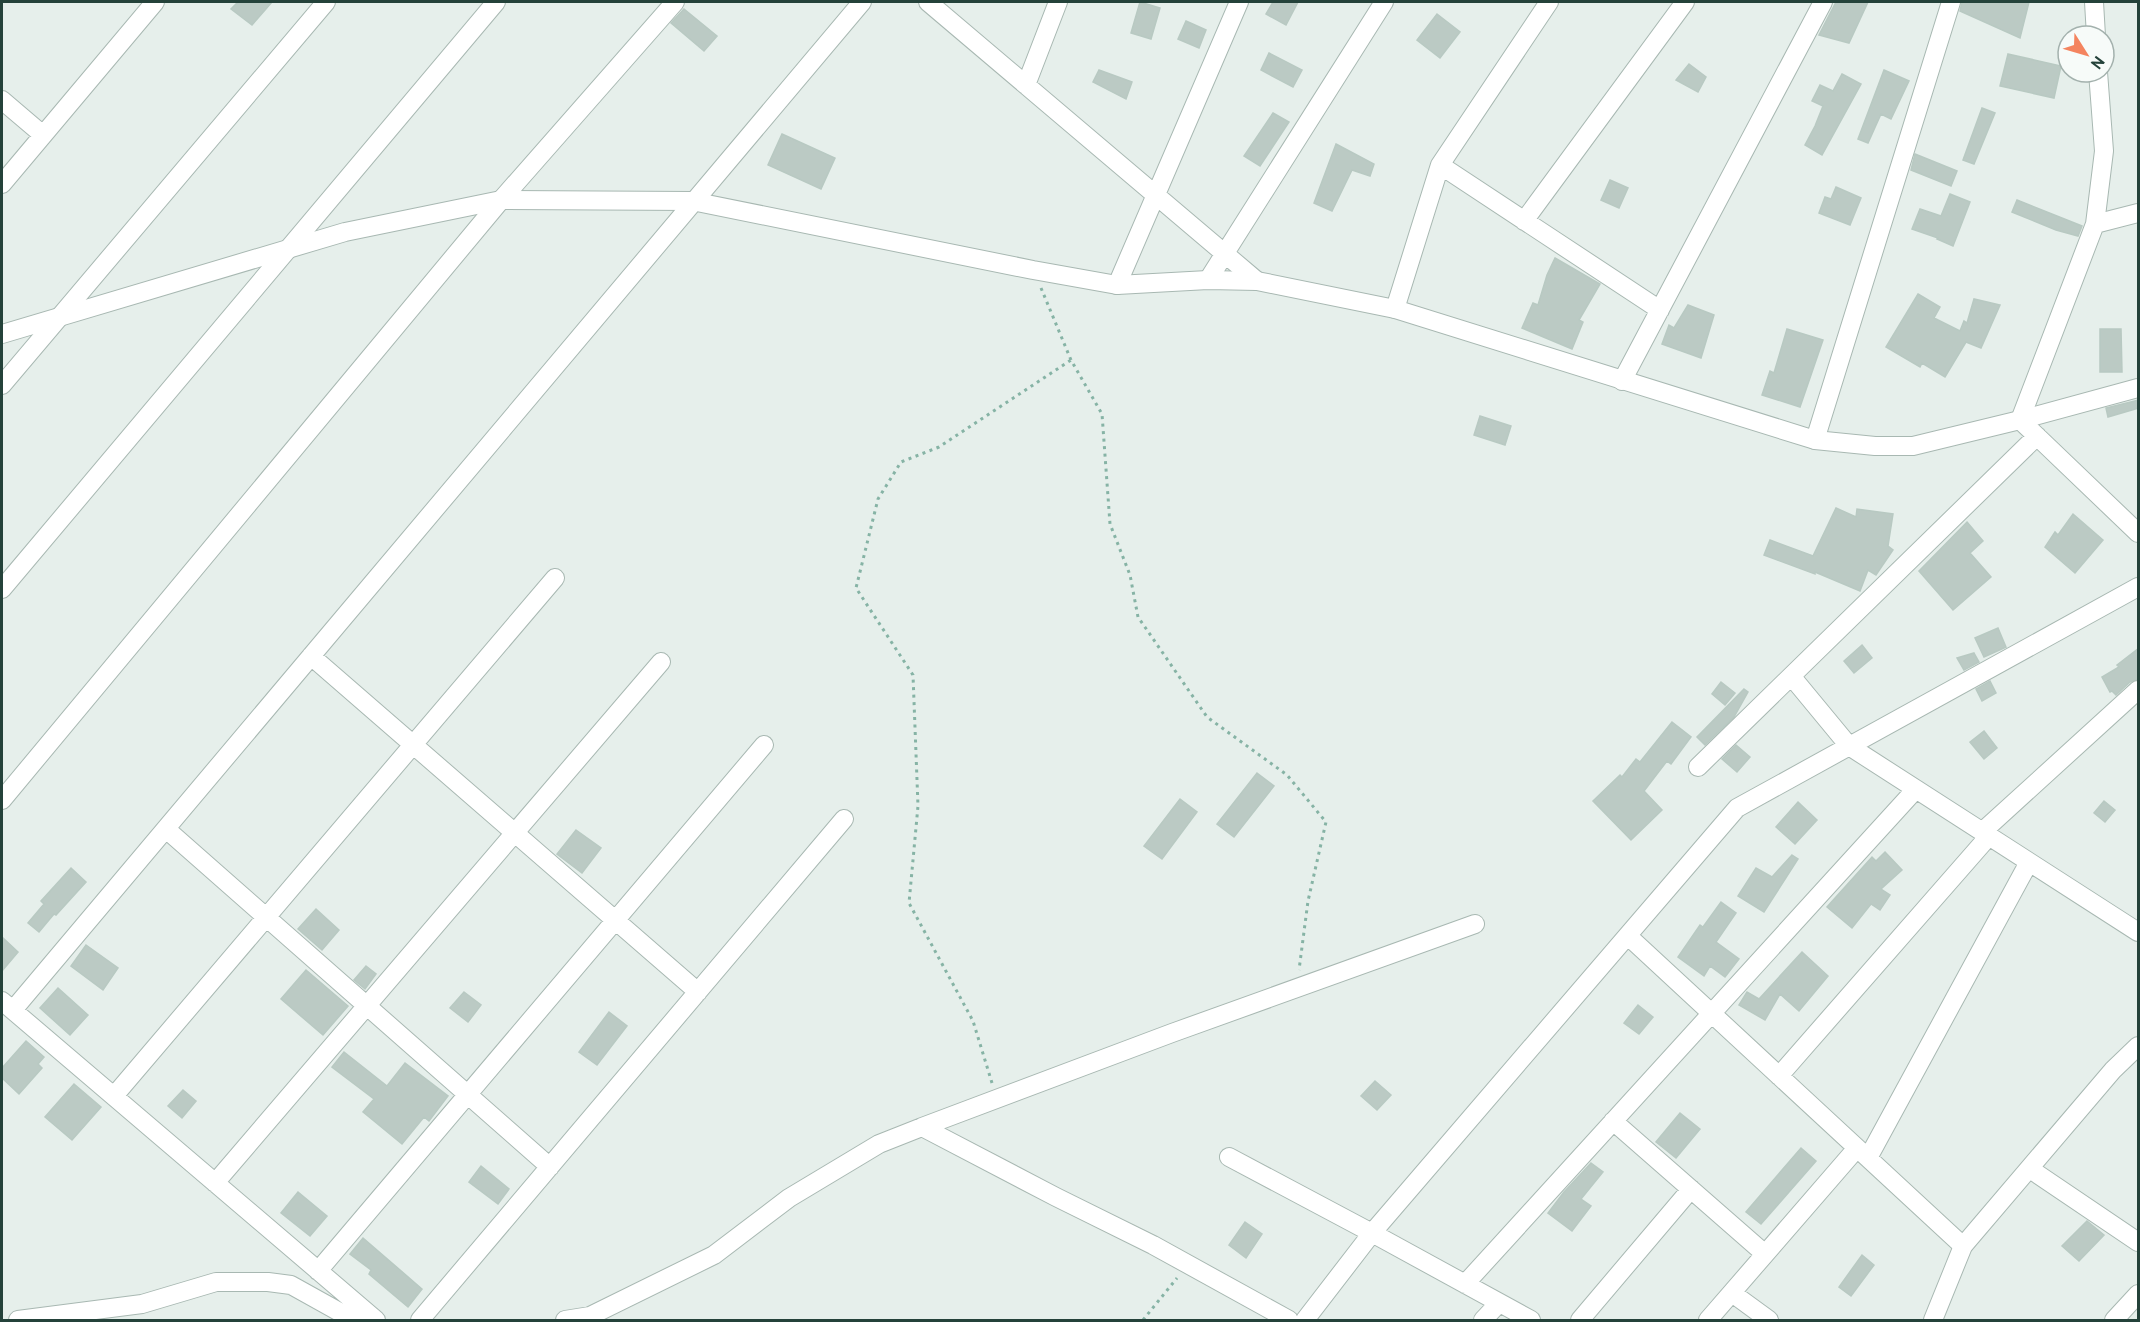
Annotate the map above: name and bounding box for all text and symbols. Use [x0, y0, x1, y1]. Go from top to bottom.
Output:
north arrow [2056, 24, 2116, 84]
text: N [2085, 51, 2108, 72]

